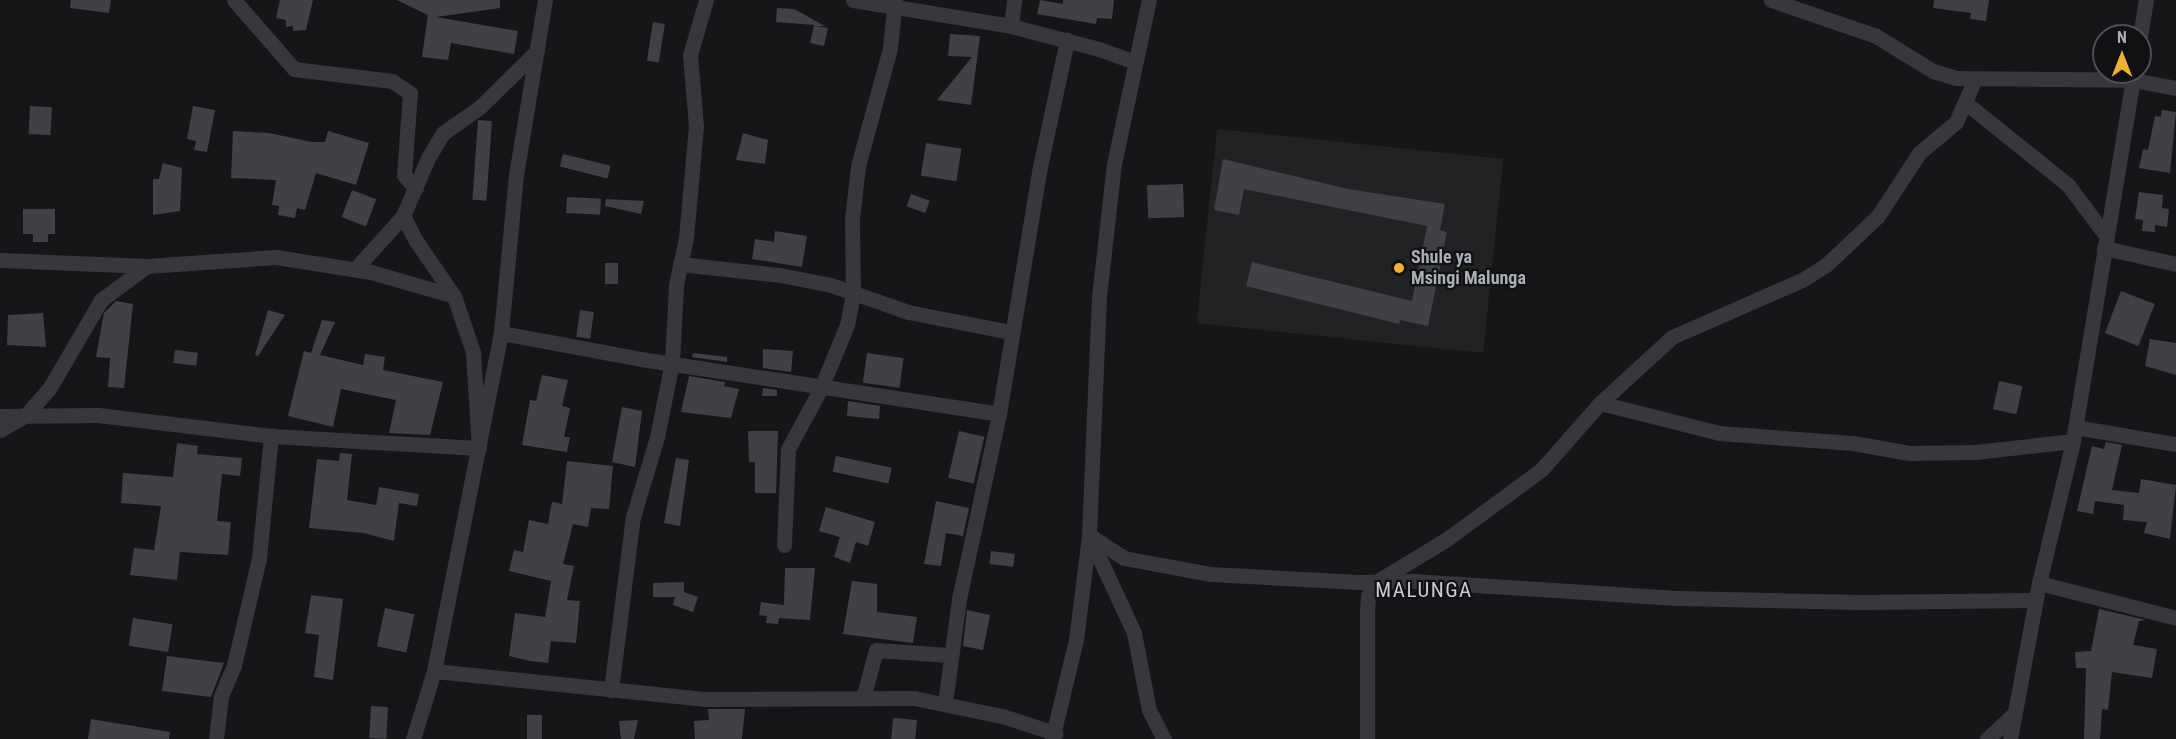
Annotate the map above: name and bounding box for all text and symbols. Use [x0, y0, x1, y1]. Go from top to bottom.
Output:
north arrow [2092, 24, 2152, 84]
text: N [2117, 28, 2127, 47]
place label: Shule ya Msingi Malunga [1411, 247, 1526, 290]
marker: Shule ya Msingi Malunga [1392, 261, 1406, 275]
district label: MALUNGA [1375, 577, 1473, 603]

